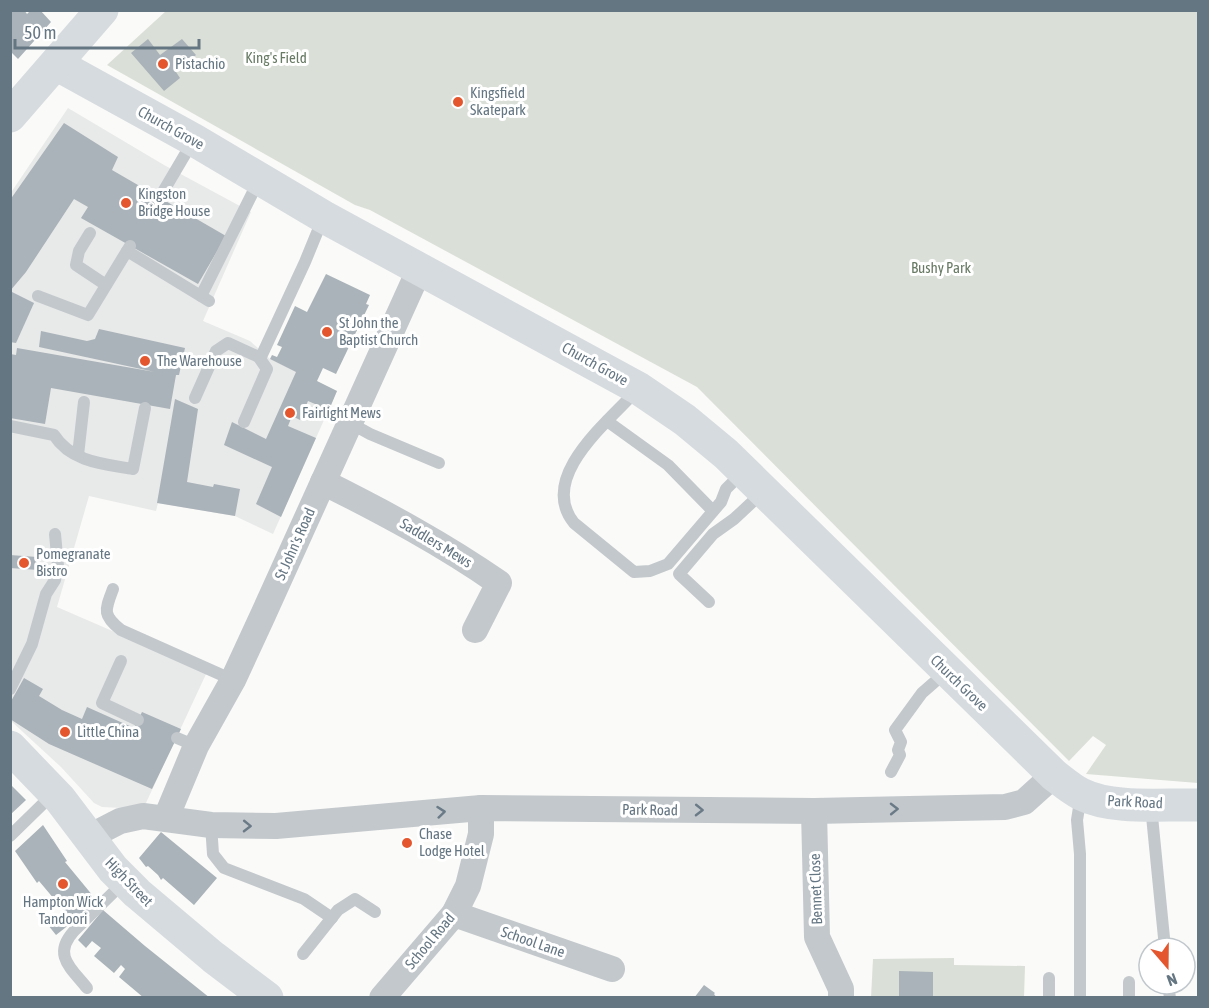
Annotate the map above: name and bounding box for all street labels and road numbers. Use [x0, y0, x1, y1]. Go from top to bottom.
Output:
street label: Church Grove [135, 103, 207, 153]
street label: Church Grove [559, 339, 631, 389]
street label: St John's Road [271, 505, 318, 583]
street label: Saddlers Mews [397, 514, 475, 571]
street label: Church Grove [927, 651, 992, 714]
street label: Park Road [1107, 792, 1163, 811]
street label: Park Road [622, 801, 678, 818]
street label: Bennet Close [806, 853, 825, 925]
street label: High Street [102, 854, 157, 909]
street label: School Road [401, 909, 458, 972]
street label: School Lane [499, 923, 567, 960]

